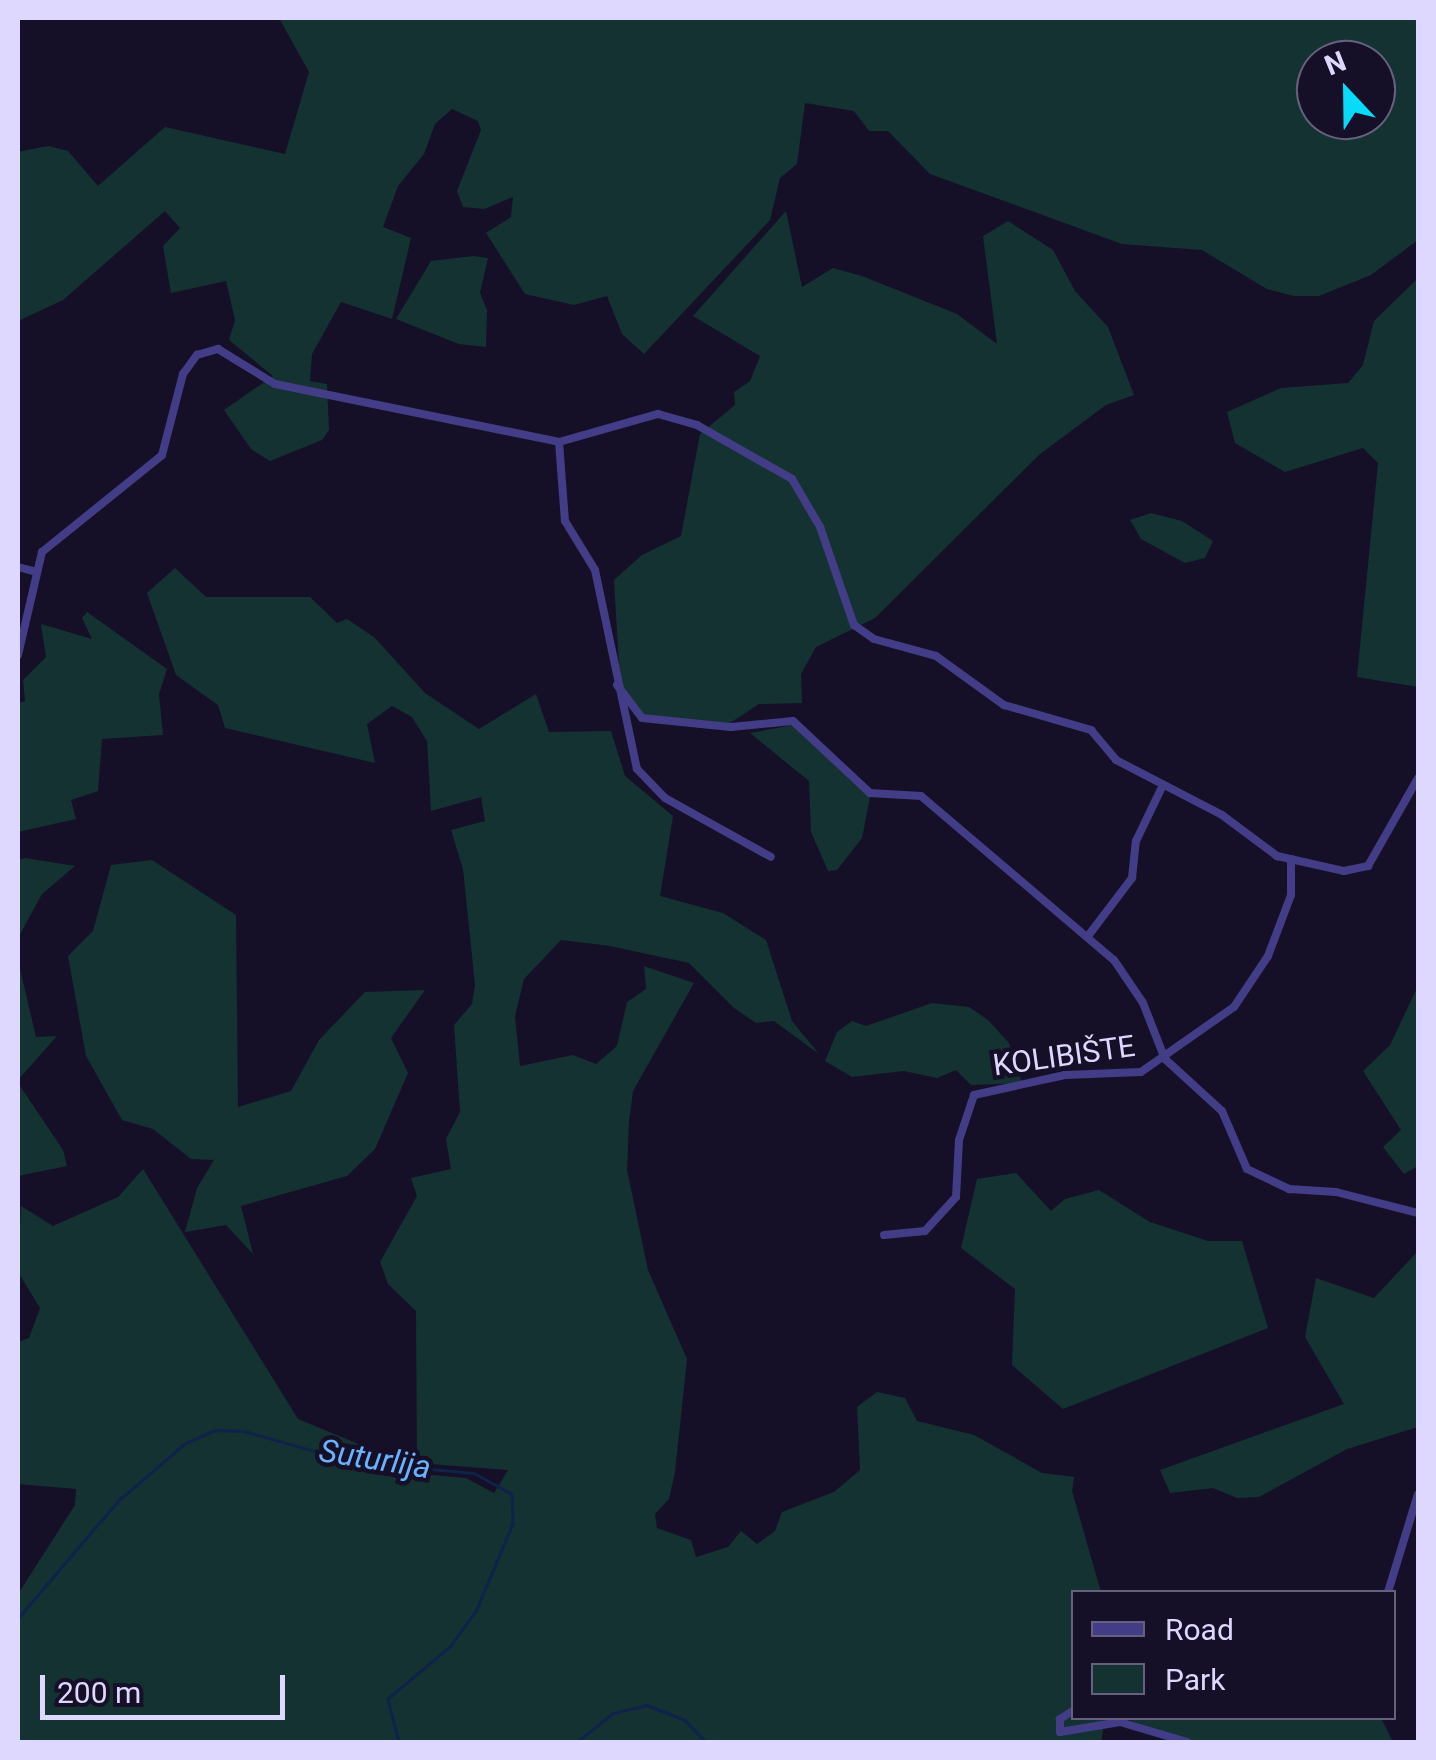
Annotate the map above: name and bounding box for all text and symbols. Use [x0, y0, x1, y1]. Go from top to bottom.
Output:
north arrow [1296, 40, 1396, 140]
text: N [1320, 45, 1351, 83]
street label: KOLIBIŠTE [991, 1028, 1137, 1084]
water label: Suturlija [316, 1431, 434, 1487]
legend [1071, 1590, 1396, 1720]
text: Road [1165, 1612, 1234, 1647]
scale bar [45, 1655, 290, 1717]
text: Park [1165, 1662, 1225, 1697]
text: 200 m [57, 1675, 141, 1710]

